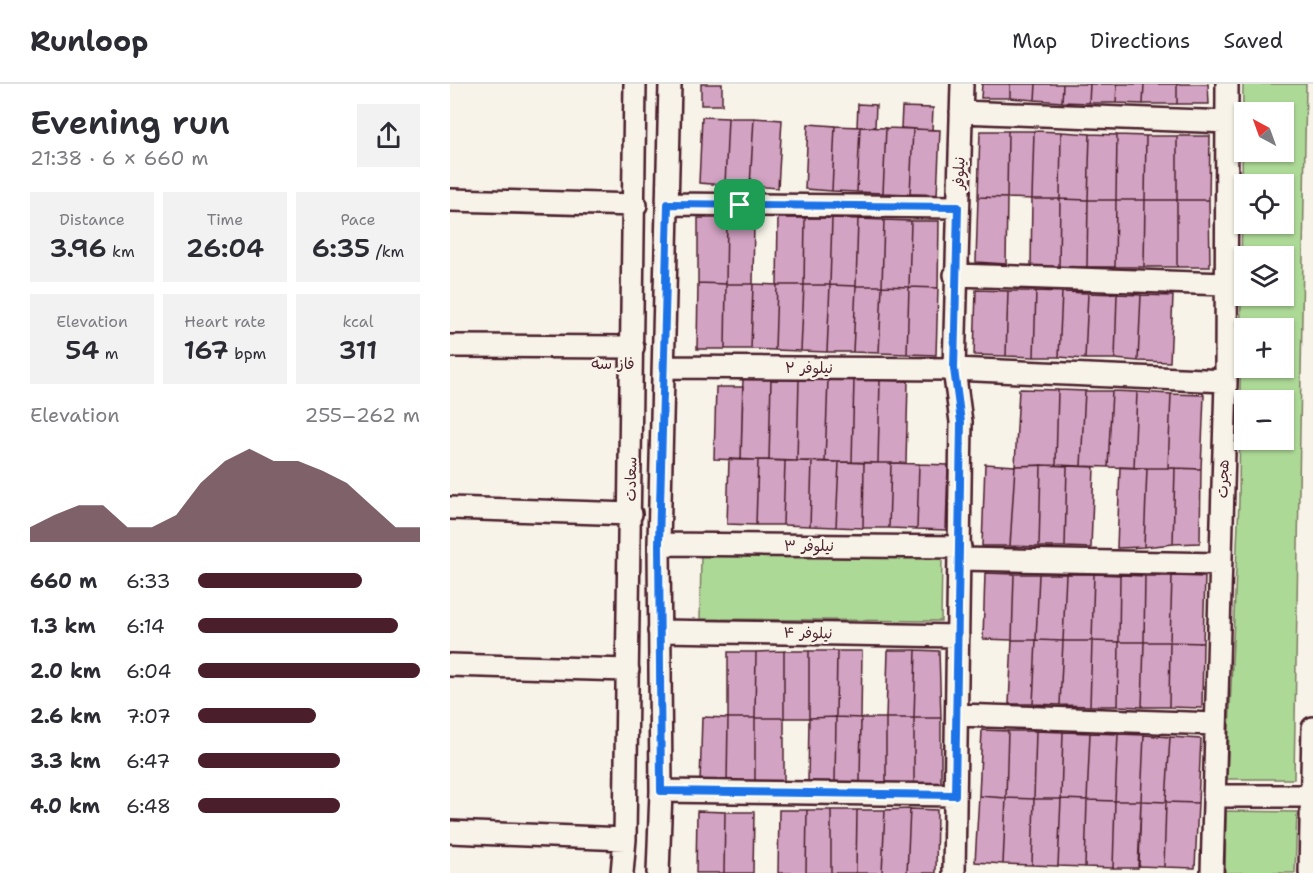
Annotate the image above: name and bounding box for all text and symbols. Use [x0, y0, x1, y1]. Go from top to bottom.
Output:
text: Runloop [30, 22, 148, 60]
text: Map [1012, 27, 1057, 55]
text: Directions [1090, 27, 1190, 55]
text: Saved [1223, 27, 1283, 55]
text: Evening run [30, 100, 230, 145]
north arrow [1234, 102, 1294, 162]
map controls [1234, 102, 1294, 450]
button: share [357, 104, 420, 167]
text: 21:38 · 6 × 660 m [30, 145, 209, 171]
street label: نیلوفر [948, 156, 970, 191]
button: locate [1234, 174, 1294, 234]
pin [714, 179, 765, 230]
icon: arrive [723, 188, 756, 221]
text: Distance [59, 209, 125, 230]
text: Time [207, 209, 243, 230]
text: Pace [340, 209, 376, 230]
text: 3.96 [49, 230, 107, 265]
text: 26:04 [186, 230, 264, 265]
text: 6:35 [312, 230, 370, 265]
text: km [107, 241, 135, 262]
text: /km [370, 241, 404, 262]
button: layers [1234, 246, 1294, 306]
text: Elevation [56, 311, 128, 332]
text: Heart rate [184, 311, 266, 332]
text: kcal [342, 311, 374, 332]
button: + [1234, 318, 1294, 378]
text: 54 [65, 332, 99, 367]
text: 167 [184, 332, 229, 367]
text: 311 [338, 332, 378, 367]
text: m [99, 343, 119, 364]
text: bpm [229, 343, 266, 364]
district label: فاز سه [591, 353, 635, 374]
street label: نیلوفر ۲ [785, 358, 833, 378]
button: − [1234, 390, 1294, 450]
text: Elevation [30, 402, 120, 428]
text: 255–262 m [305, 402, 420, 428]
street label: سعادت [621, 457, 641, 501]
street label: هجرت [1212, 459, 1234, 499]
street label: نیلوفر ۳ [784, 536, 834, 556]
text: 660 m [30, 568, 97, 594]
text: 6:33 [126, 568, 171, 594]
text: 1.3 km [30, 613, 96, 639]
text: 6:14 [126, 613, 165, 639]
street label: نیلوفر ۴ [783, 623, 833, 643]
text: 2.0 km [30, 658, 101, 684]
text: 6:04 [126, 658, 172, 684]
text: 2.6 km [30, 703, 101, 729]
text: 7:07 [126, 703, 171, 729]
text: 3.3 km [30, 748, 101, 774]
text: 6:47 [126, 748, 170, 774]
text: 4.0 km [30, 793, 100, 819]
text: 6:48 [126, 793, 171, 819]

